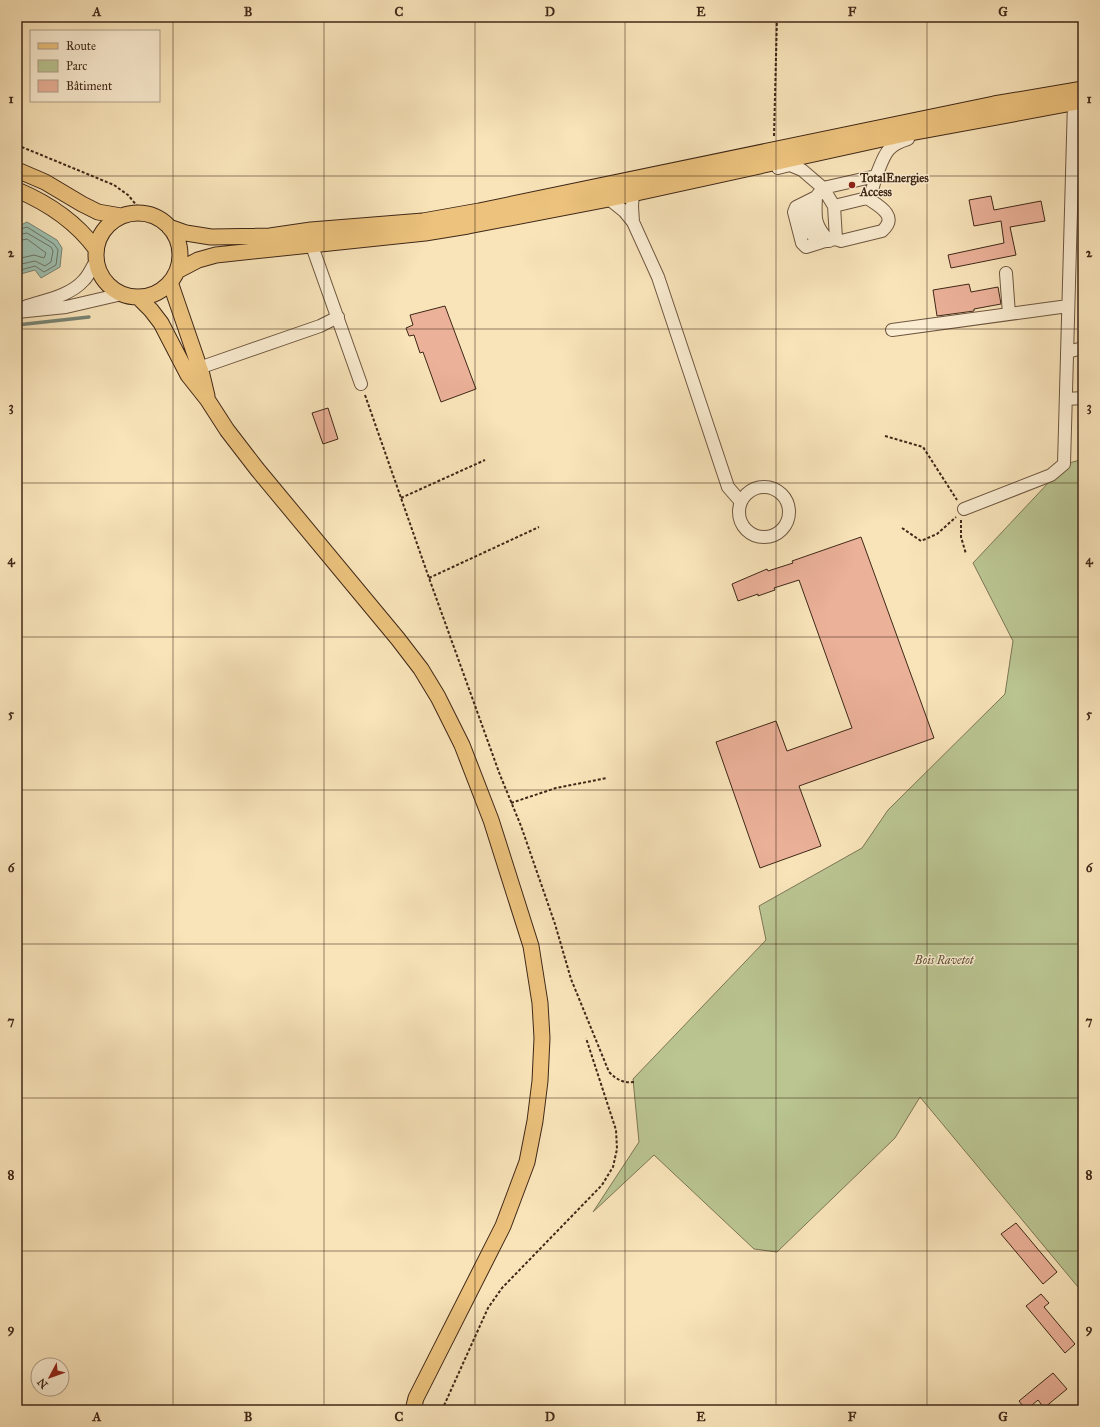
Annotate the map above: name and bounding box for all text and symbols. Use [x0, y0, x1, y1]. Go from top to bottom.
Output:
text: A [92, 4, 102, 20]
text: B [244, 4, 253, 20]
text: C [395, 4, 404, 20]
text: D [545, 4, 555, 20]
text: E [696, 4, 706, 20]
text: F [848, 4, 857, 20]
text: G [998, 4, 1008, 20]
legend [30, 30, 160, 102]
text: Route [66, 39, 96, 53]
text: Parc [66, 59, 87, 73]
text: Bâtiment [66, 79, 113, 93]
text: 1 [8, 91, 14, 107]
text: 1 [1086, 91, 1092, 107]
place label: TotalEnergies Access [859, 171, 929, 199]
marker: TotalEnergies Access [847, 180, 857, 190]
text: 2 [8, 245, 15, 261]
text: 2 [1086, 245, 1093, 261]
text: 3 [8, 399, 14, 415]
text: 3 [1086, 399, 1092, 415]
text: 4 [7, 552, 15, 568]
text: 4 [1085, 552, 1093, 568]
text: 5 [8, 706, 15, 722]
text: 5 [1086, 706, 1093, 722]
text: 6 [8, 860, 16, 876]
text: 6 [1086, 860, 1094, 876]
park label: Bois Ravetot [914, 953, 975, 967]
text: 7 [8, 1013, 15, 1029]
text: 7 [1086, 1013, 1093, 1029]
text: 8 [8, 1167, 15, 1183]
text: 8 [1086, 1167, 1093, 1183]
text: 9 [8, 1321, 15, 1337]
text: 9 [1086, 1321, 1093, 1337]
north arrow [30, 1357, 70, 1397]
text: N [34, 1375, 51, 1391]
text: A [92, 1409, 102, 1425]
text: B [244, 1409, 253, 1425]
text: C [395, 1409, 404, 1425]
text: D [545, 1409, 555, 1425]
text: E [696, 1409, 706, 1425]
text: F [848, 1409, 857, 1425]
text: G [998, 1409, 1008, 1425]

